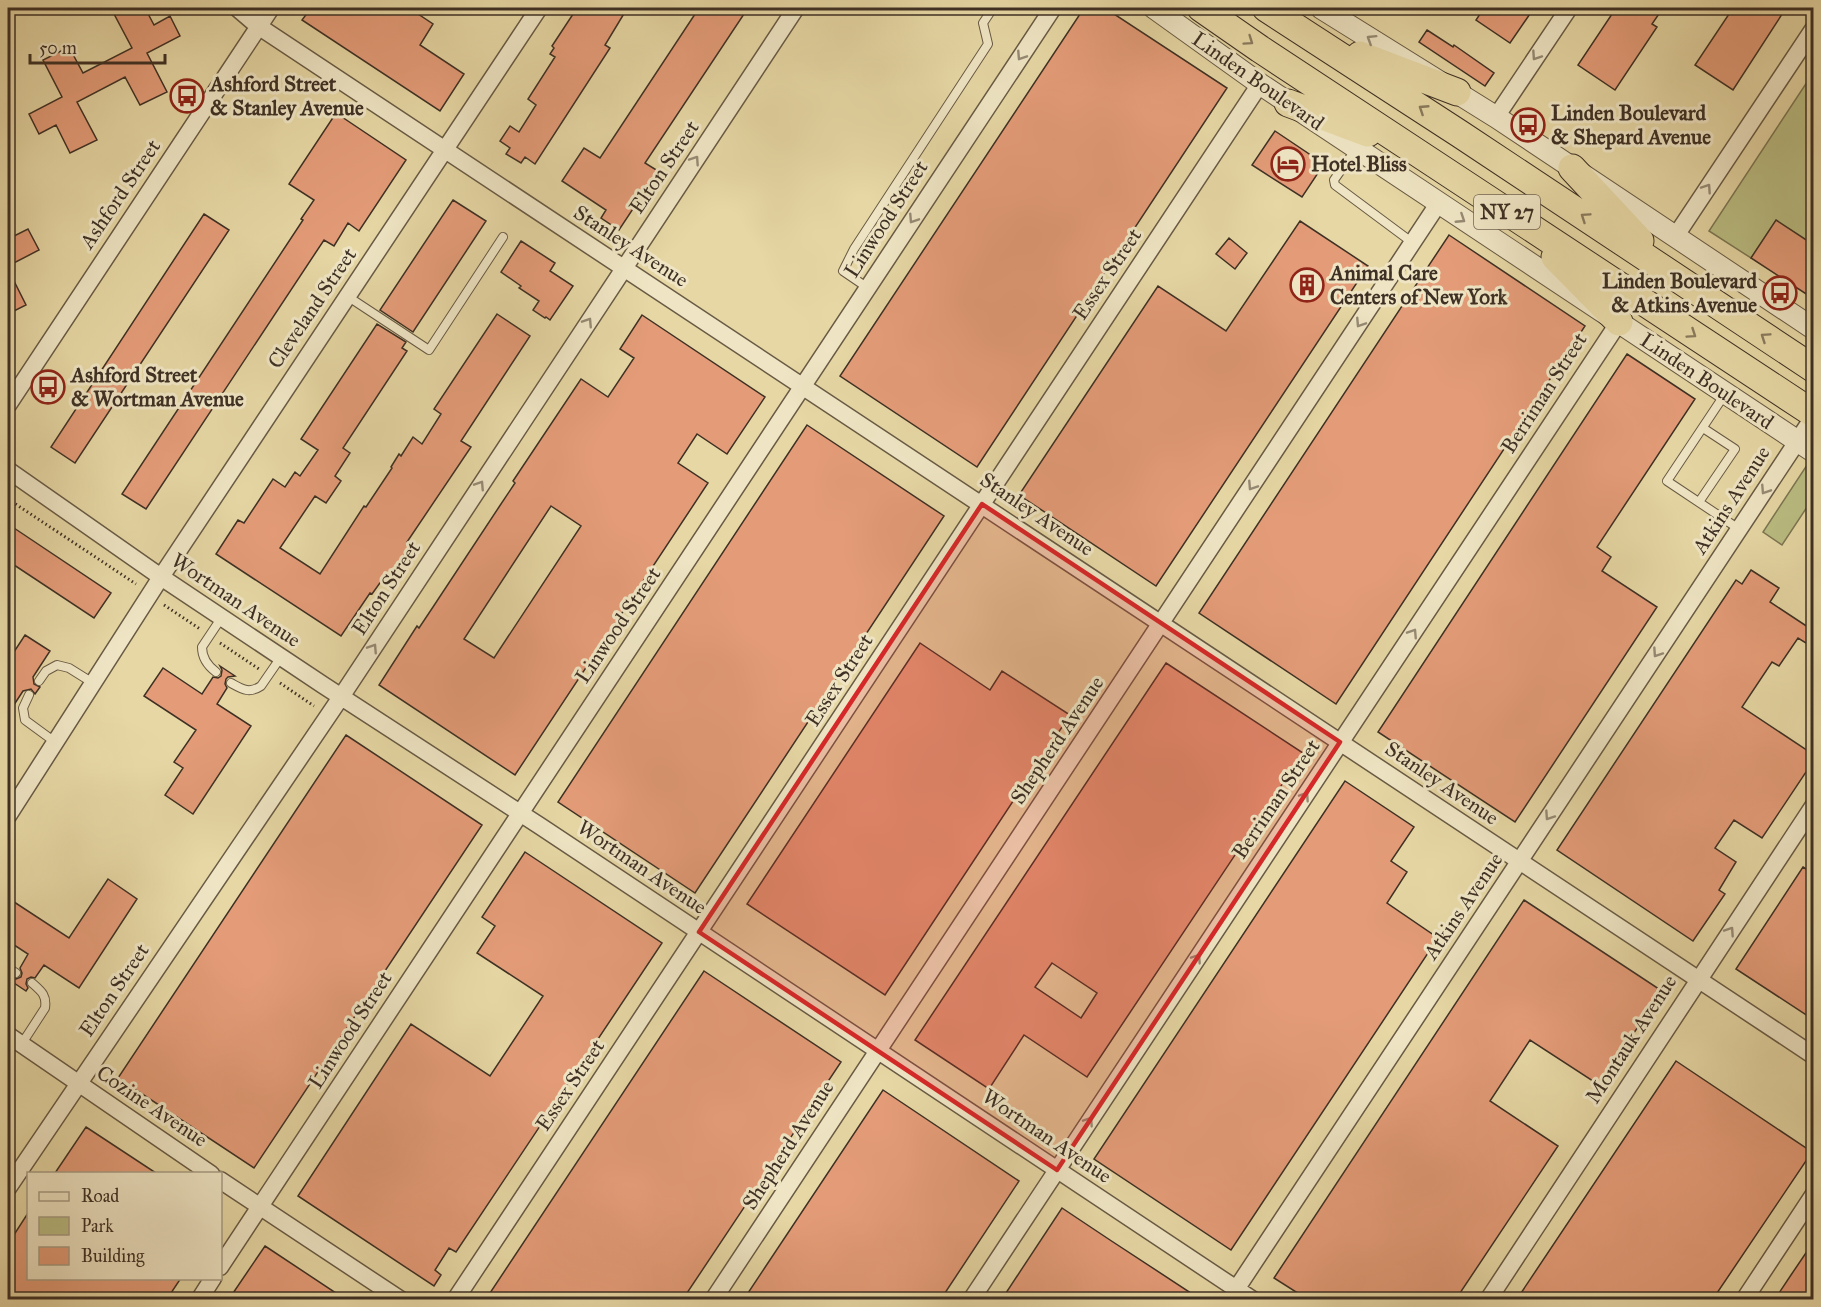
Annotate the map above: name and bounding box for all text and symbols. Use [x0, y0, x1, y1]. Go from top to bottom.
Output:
street label: Linden Boulevard [1187, 26, 1329, 136]
scale bar [30, 27, 165, 65]
one-way arrow [1242, 34, 1253, 45]
one-way arrow [1367, 35, 1378, 46]
text: 50 m [39, 37, 77, 59]
one-way arrow [1017, 50, 1028, 61]
one-way arrow [1533, 50, 1544, 61]
place label: Ashford Street & Stanley Avenue [208, 71, 364, 121]
bus stop icon: Ashford Street & Stanley Avenue [169, 78, 205, 114]
place label: Linden Boulevard & Shepard Avenue [1551, 100, 1711, 150]
one-way arrow [1418, 106, 1429, 117]
bus stop icon: Linden Boulevard & Shepard Avenue [1510, 107, 1546, 143]
street label: Elton Street [623, 115, 705, 219]
street label: Ashford Street [73, 134, 166, 254]
hotel icon: Hotel Bliss [1270, 146, 1306, 182]
place label: Hotel Bliss [1311, 151, 1407, 177]
street label: Linwood Street [838, 155, 934, 283]
one-way arrow [688, 156, 699, 167]
one-way arrow [1700, 184, 1711, 195]
road number: NY 27 [1474, 195, 1540, 229]
street label: Stanley Avenue [569, 199, 693, 293]
one-way arrow [909, 212, 920, 223]
one-way arrow [1455, 212, 1465, 224]
one-way arrow [1581, 213, 1592, 224]
street label: Essex Street [1067, 223, 1147, 325]
street label: Cleveland Street [262, 242, 362, 373]
place label: Animal Care Centers of New York [1328, 260, 1509, 310]
building icon: Animal Care Centers of New York [1289, 267, 1325, 303]
place label: Linden Boulevard & Atkins Avenue [1602, 268, 1757, 318]
bus stop icon: Linden Boulevard & Atkins Avenue [1762, 275, 1798, 311]
one-way arrow [1356, 316, 1367, 327]
one-way arrow [580, 318, 591, 329]
street label: Berriman Street [1495, 327, 1593, 458]
street label: Linden Boulevard [1635, 327, 1779, 435]
one-way arrow [1685, 327, 1696, 338]
one-way arrow [1761, 333, 1772, 344]
place label: Ashford Street & Wortman Avenue [69, 362, 244, 412]
bus stop icon: Ashford Street & Wortman Avenue [30, 369, 66, 405]
street label: Atkins Avenue [1686, 441, 1776, 560]
street label: Stanley Avenue [975, 466, 1099, 562]
one-way arrow [1248, 479, 1259, 490]
one-way arrow [473, 481, 485, 491]
one-way arrow [1761, 484, 1772, 495]
street label: Elton Street [346, 536, 426, 640]
street label: Wortman Avenue [166, 547, 306, 653]
street label: Linwood Street [570, 561, 667, 688]
street label: Essex Street [799, 628, 879, 731]
one-way arrow [1405, 629, 1416, 640]
one-way arrow [366, 644, 377, 655]
one-way arrow [1653, 646, 1664, 657]
street label: Shepherd Avenue [1005, 671, 1110, 809]
street label: Berriman Street [1226, 734, 1326, 864]
street label: Stanley Avenue [1380, 735, 1504, 831]
one-way arrow [1298, 792, 1309, 803]
one-way arrow [1546, 809, 1557, 820]
street label: Wortman Avenue [572, 814, 712, 920]
street label: Atkins Avenue [1417, 847, 1508, 965]
one-way arrow [1723, 927, 1734, 938]
street label: Elton Street [73, 938, 155, 1042]
one-way arrow [1190, 954, 1201, 965]
street label: Linwood Street [302, 966, 398, 1094]
street label: Montauk Avenue [1580, 970, 1682, 1108]
street label: Essex Street [530, 1034, 610, 1136]
street label: Cozine Avenue [92, 1059, 213, 1153]
street label: Shepherd Avenue [737, 1075, 840, 1215]
street label: Wortman Avenue [977, 1083, 1117, 1189]
one-way arrow [1082, 1117, 1093, 1128]
legend [27, 1172, 222, 1280]
text: Road [81, 1185, 119, 1207]
text: Park [81, 1215, 114, 1237]
text: Building [81, 1245, 145, 1268]

